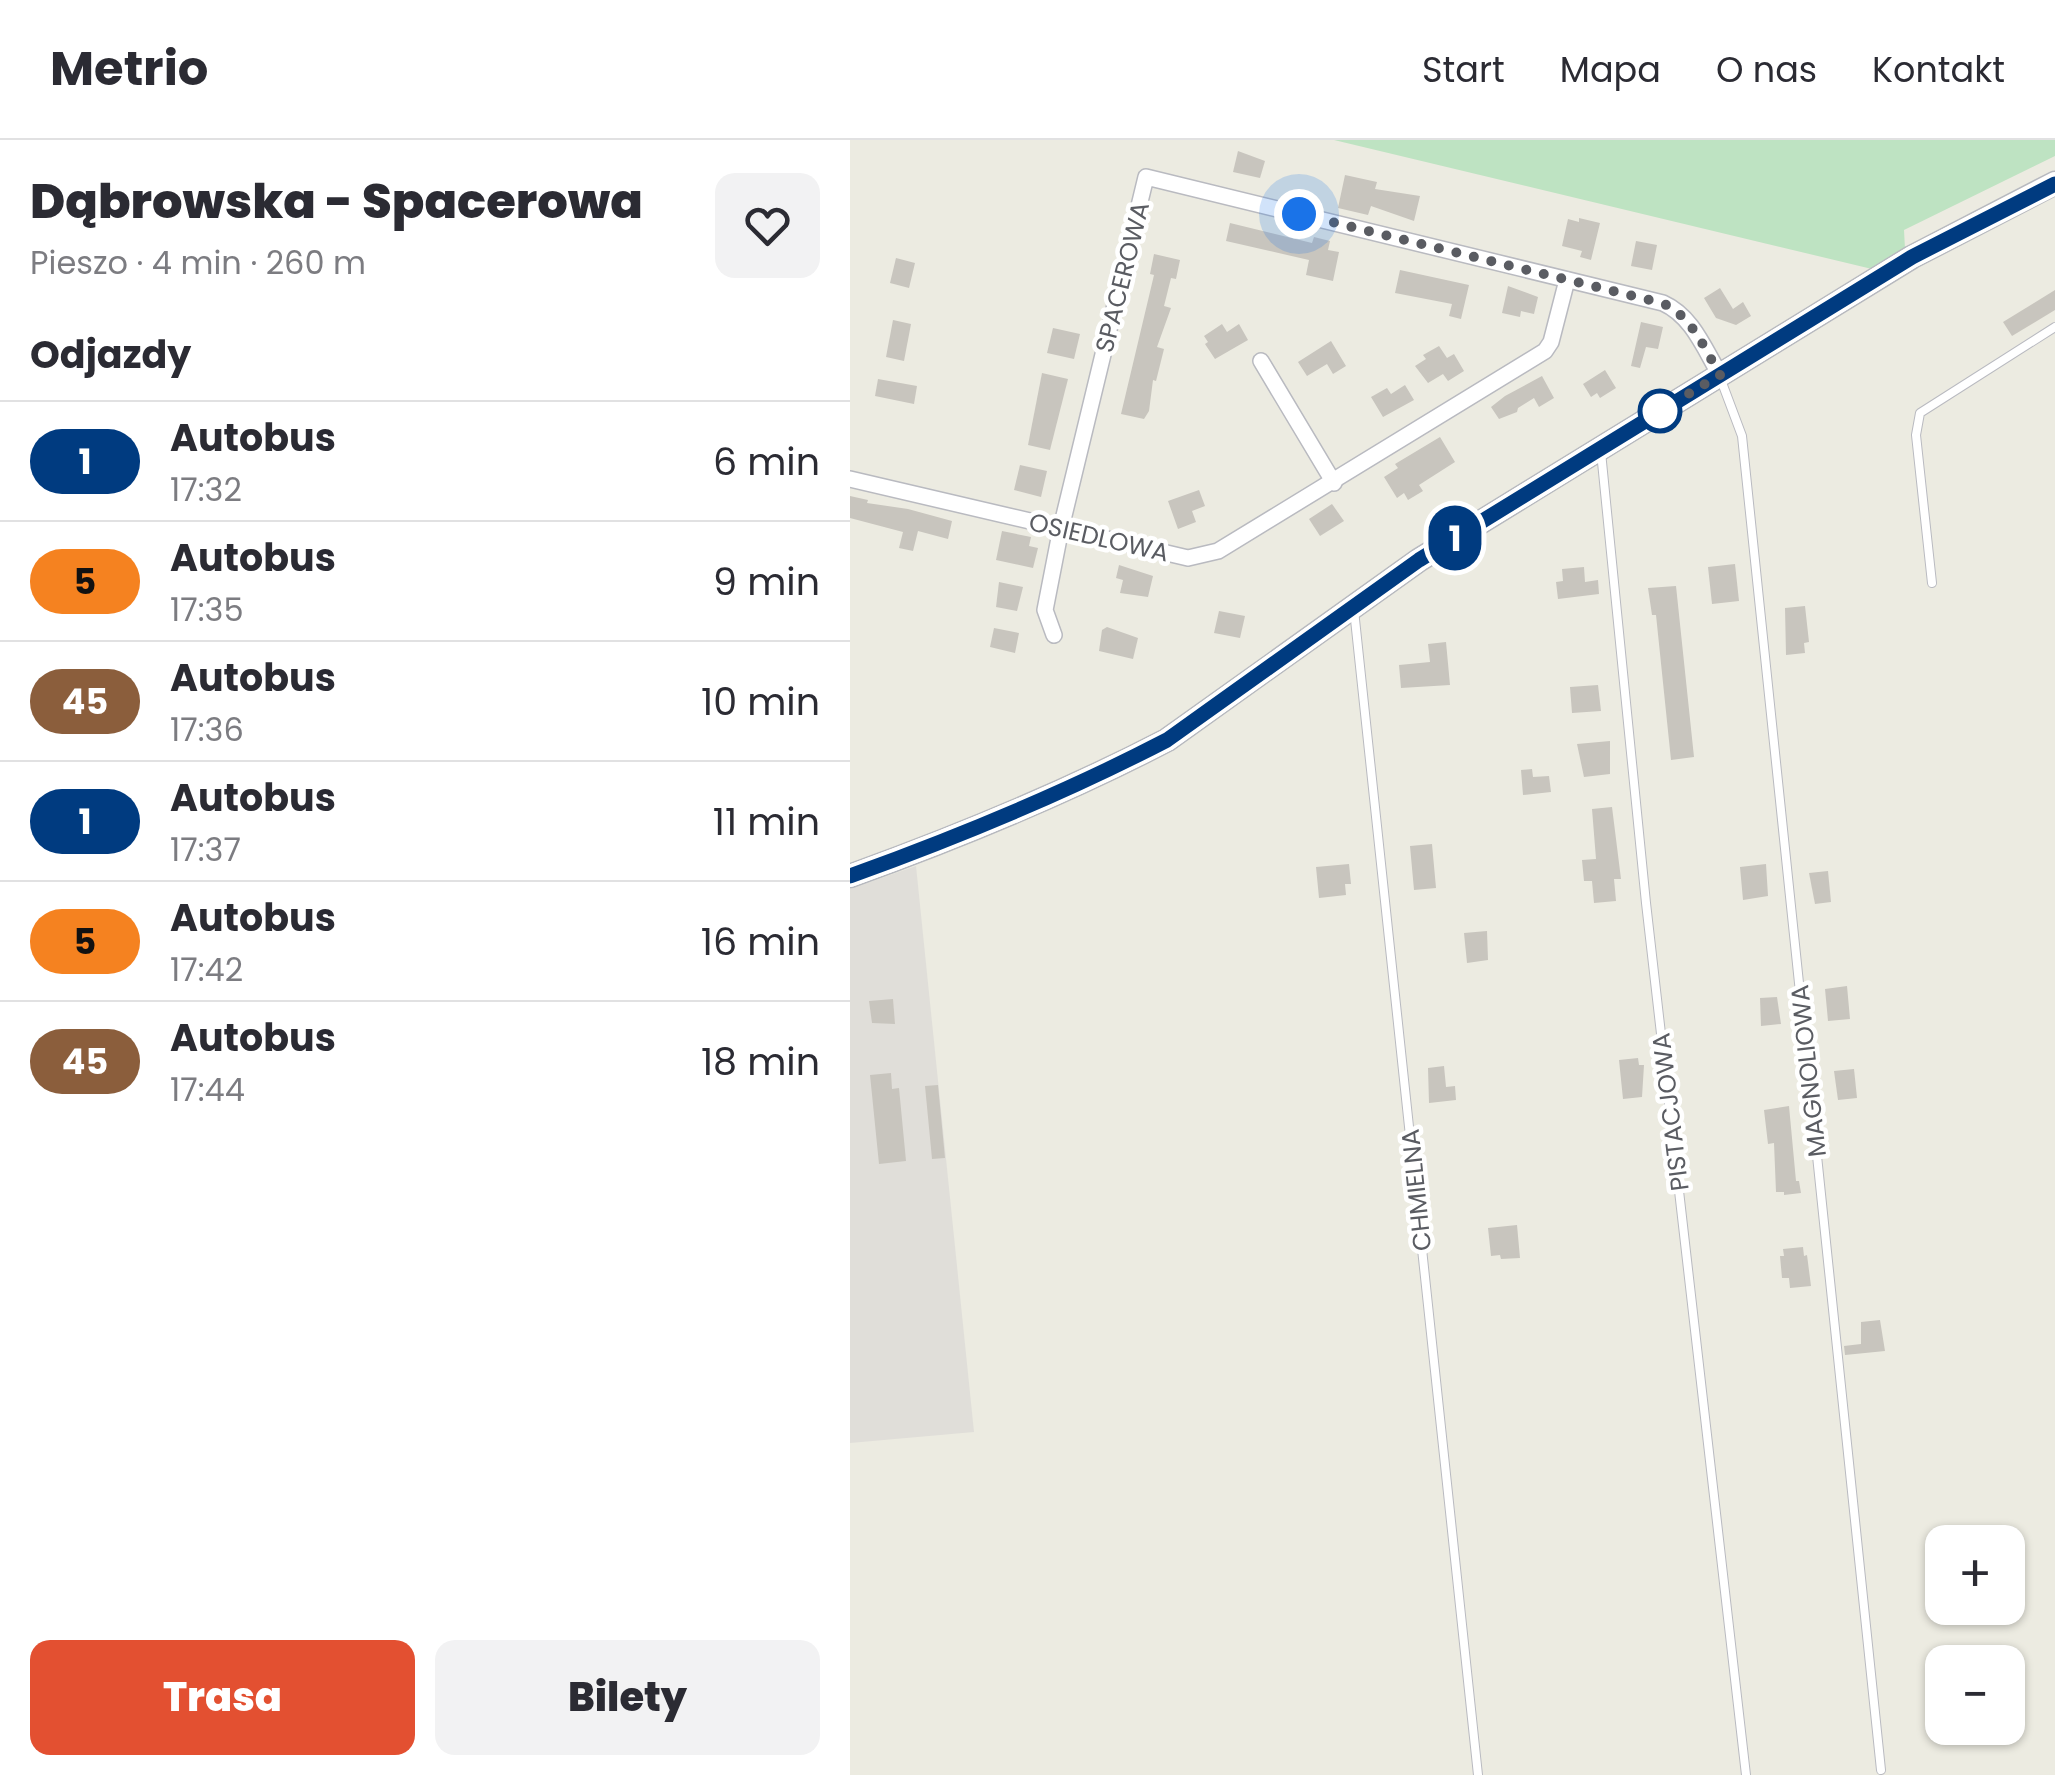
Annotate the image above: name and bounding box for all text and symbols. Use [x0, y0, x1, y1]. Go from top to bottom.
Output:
text: Metrio [50, 35, 208, 102]
text: Start [1422, 45, 1505, 94]
text: Mapa [1560, 45, 1661, 94]
text: O nas [1716, 45, 1817, 94]
text: Kontakt [1872, 45, 2005, 94]
text: Dąbrowska - Spacerowa [30, 168, 643, 235]
button: heart [715, 173, 820, 278]
your location [1274, 189, 1324, 239]
street label: SPACEROWA [1087, 198, 1158, 356]
text: Pieszo · 4 min · 260 m [30, 240, 366, 285]
text: Odjazdy [30, 328, 191, 381]
unlabelled marker [1639, 390, 1681, 432]
text: Autobus [170, 411, 336, 464]
text: 6 min [713, 435, 820, 488]
text: 1 [78, 437, 92, 486]
text: 17:32 [170, 467, 242, 512]
street label: OSIEDLOWA [1025, 504, 1172, 571]
line badge: 1 [1422, 506, 1488, 570]
text: 1 [1448, 514, 1462, 563]
text: Autobus [170, 531, 336, 584]
text: 9 min [713, 555, 820, 608]
text: 5 [74, 557, 96, 606]
text: 17:35 [170, 587, 243, 632]
text: Autobus [170, 651, 336, 704]
text: 10 min [701, 675, 820, 728]
text: 45 [62, 677, 108, 726]
text: 17:36 [170, 707, 244, 752]
text: Autobus [170, 771, 336, 824]
text: 11 min [713, 795, 820, 848]
text: 1 [78, 797, 92, 846]
text: 17:37 [170, 827, 241, 872]
text: Autobus [170, 891, 336, 944]
text: 16 min [701, 915, 820, 968]
text: 5 [74, 917, 96, 966]
text: 17:42 [170, 947, 243, 992]
street label: MAGNOLIOWA [1782, 983, 1835, 1159]
text: Autobus [170, 1011, 336, 1064]
street label: PISTACJOWA [1643, 1031, 1698, 1193]
text: 18 min [701, 1035, 820, 1088]
text: 45 [62, 1037, 108, 1086]
text: 17:44 [170, 1067, 245, 1112]
street label: CHMIELNA [1393, 1127, 1440, 1253]
map controls [1925, 1525, 2025, 1745]
button: + [1925, 1525, 2025, 1625]
button: Trasa [30, 1640, 415, 1755]
button: Bilety [435, 1640, 820, 1755]
button: − [1925, 1645, 2025, 1745]

